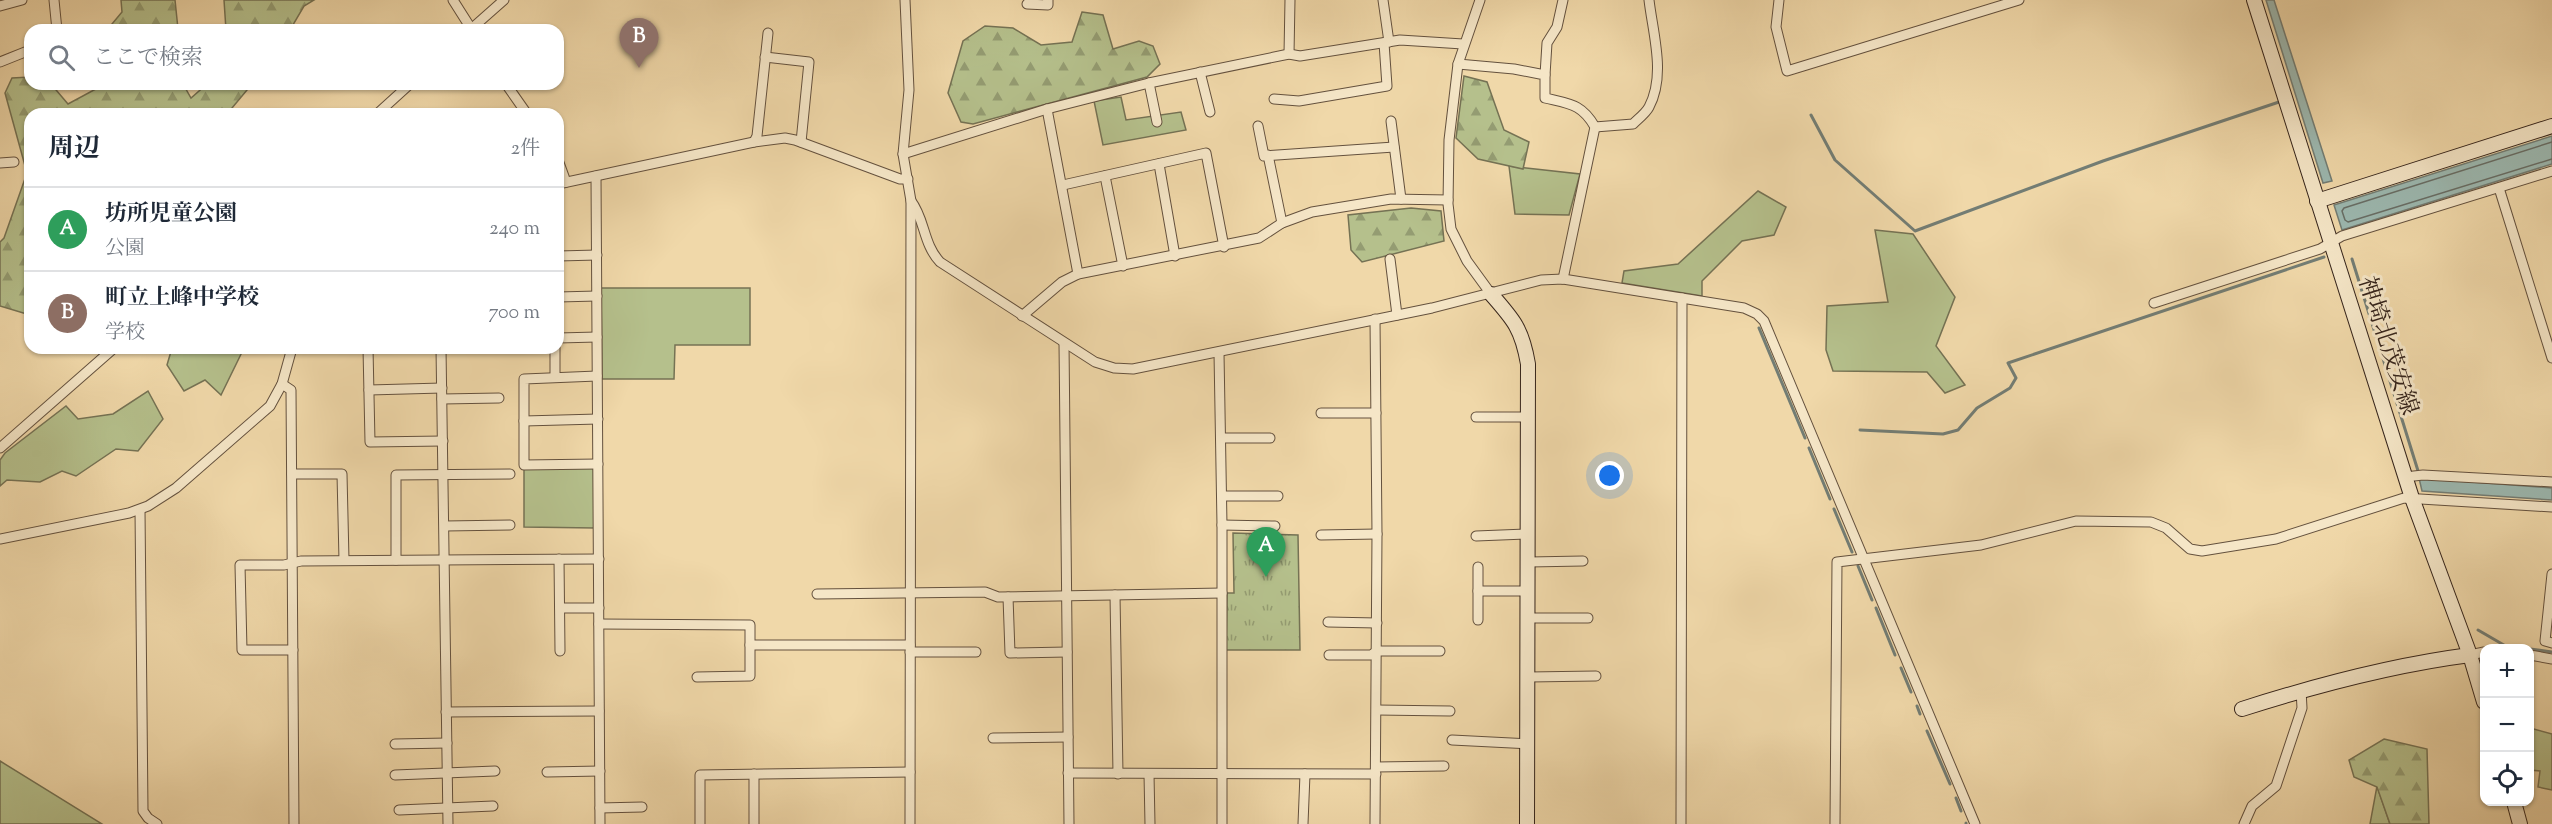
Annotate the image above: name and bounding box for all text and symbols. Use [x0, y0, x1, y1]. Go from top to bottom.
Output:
pin: B [620, 19, 658, 68]
search box [24, 24, 564, 90]
icon: search [45, 41, 78, 74]
text: ここで検索 [93, 43, 203, 75]
text: 周辺 [48, 131, 100, 168]
text: 2件 [511, 135, 540, 164]
text: 坊所児童公園 [105, 199, 237, 231]
text: A [59, 215, 76, 244]
text: 240 m [489, 215, 540, 244]
text: 公園 [105, 235, 145, 264]
street label: 神埼北茂安線 [2349, 272, 2425, 420]
text: 町立上峰中学校 [105, 283, 259, 315]
text: B [61, 299, 74, 328]
text: 700 m [488, 299, 540, 328]
text: 学校 [105, 319, 145, 348]
your location [1595, 461, 1624, 490]
pin: A [1246, 528, 1286, 577]
map controls [2480, 644, 2534, 806]
button: + [2480, 644, 2534, 698]
button: − [2480, 698, 2534, 752]
button: locate [2480, 752, 2534, 806]

